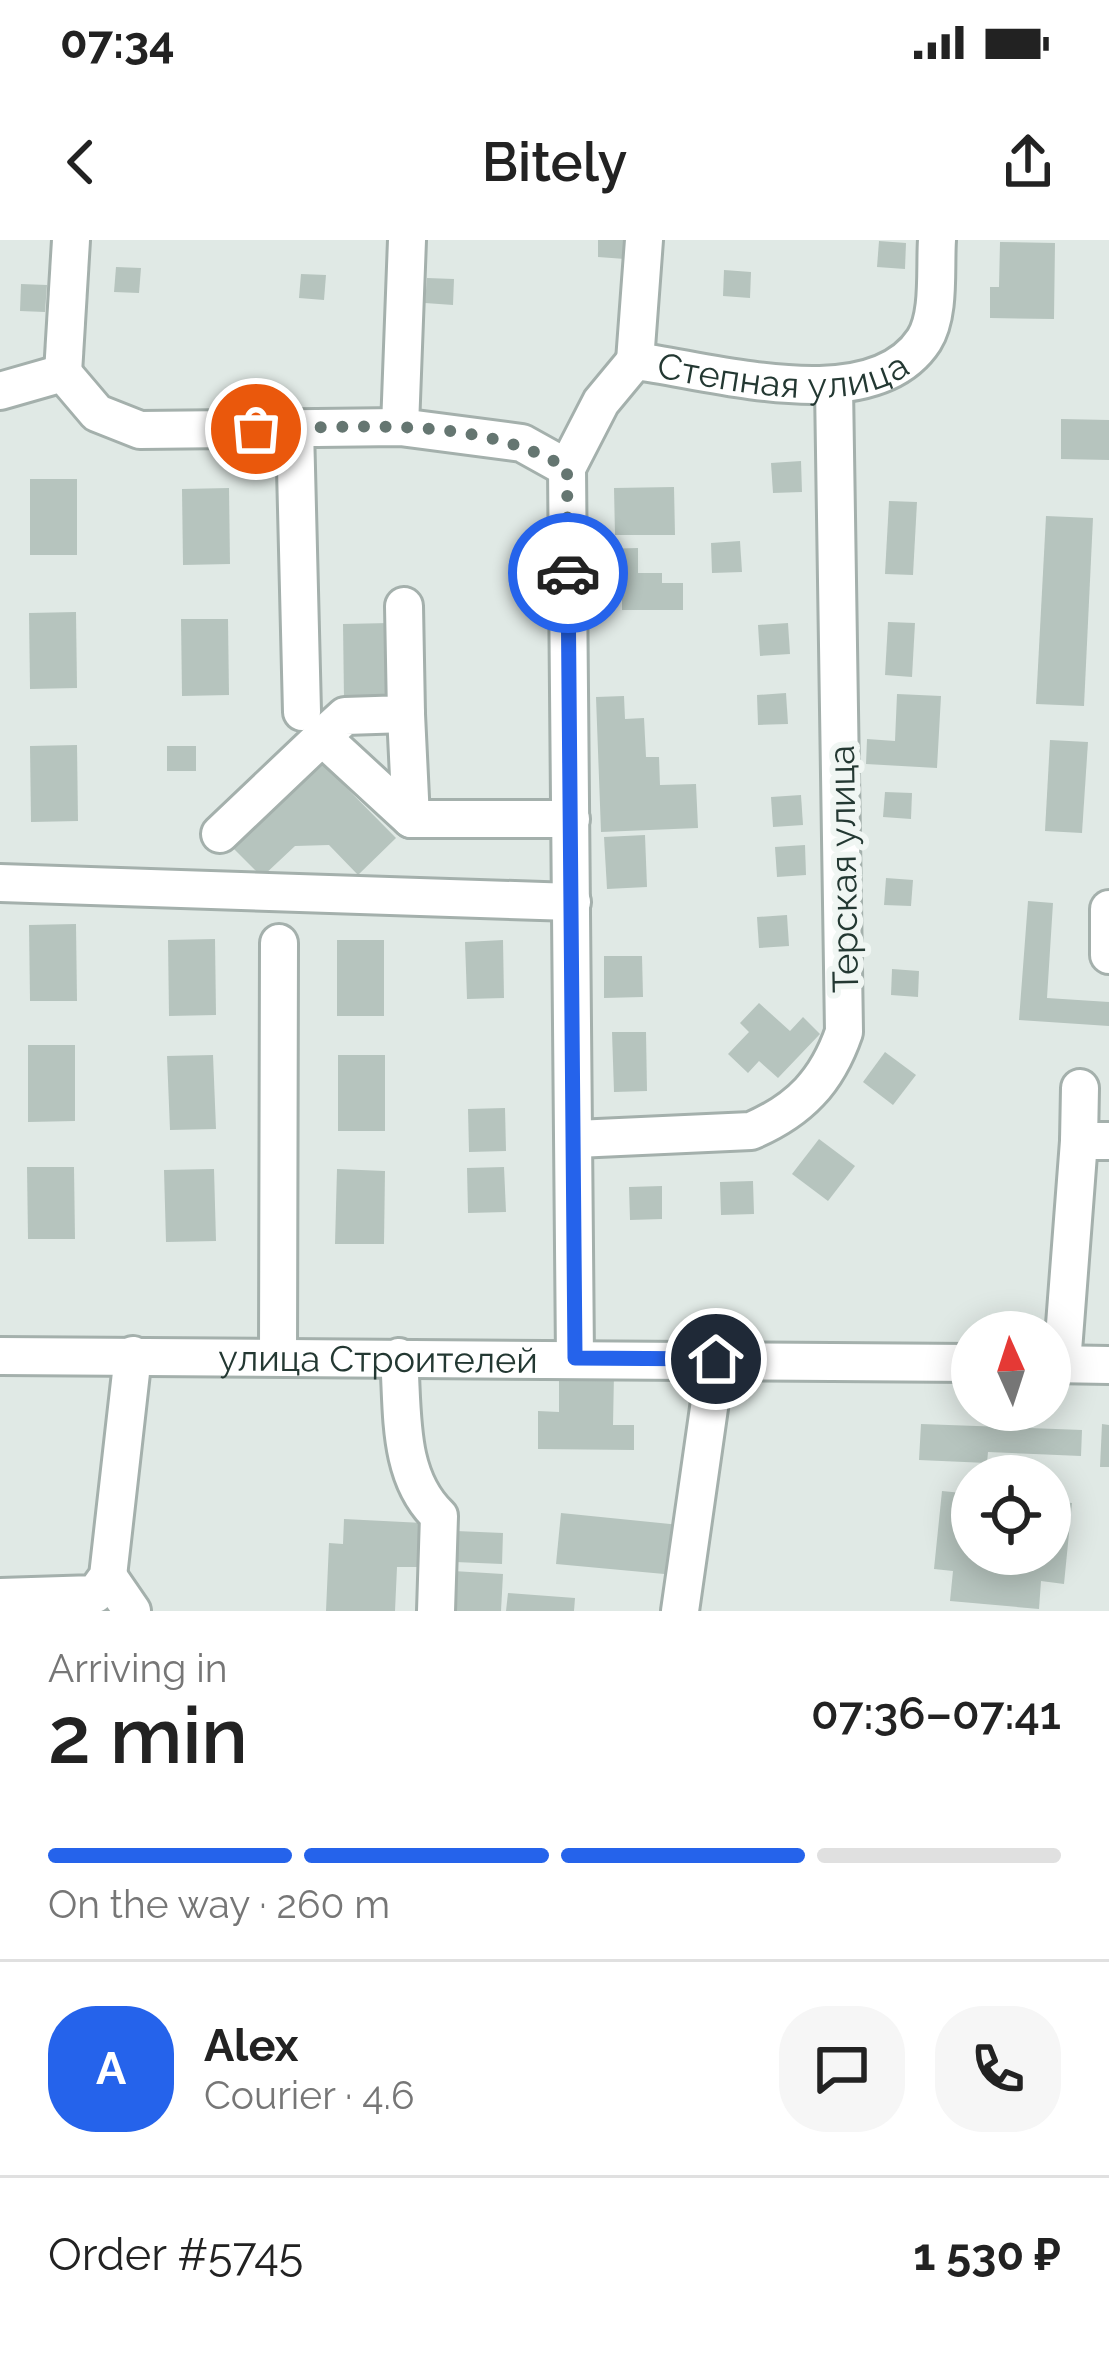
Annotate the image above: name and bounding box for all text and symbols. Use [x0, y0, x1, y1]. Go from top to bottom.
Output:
text: 07:34 [60, 16, 175, 69]
icon: back [48, 129, 114, 195]
icon: share [995, 129, 1061, 195]
text: Bitely [482, 130, 627, 194]
street label: Степная улица [654, 343, 916, 406]
pin [205, 378, 307, 480]
icon: bag [223, 396, 289, 462]
courier [508, 513, 628, 633]
icon: car [535, 540, 601, 606]
street label: Терская улица [820, 745, 866, 993]
pin [665, 1308, 767, 1410]
north arrow [951, 1311, 1071, 1431]
map controls [951, 1311, 1071, 1575]
icon: home [683, 1326, 749, 1392]
street label: улица Строителей [218, 1337, 538, 1381]
button: locate [951, 1455, 1071, 1575]
text: Arriving in [48, 1645, 228, 1691]
text: 07:36–07:41 [811, 1687, 1061, 1740]
text: 2 min [48, 1690, 248, 1781]
text: On the way · 260 m [48, 1881, 390, 1927]
button: chat [779, 2006, 905, 2132]
button: phone [935, 2006, 1061, 2132]
text: Alex [204, 2019, 298, 2072]
text: A [96, 2042, 126, 2095]
text: Courier · 4.6 [204, 2072, 414, 2118]
text: Order #5745 [48, 2228, 303, 2281]
text: 1 530 ₽ [913, 2228, 1061, 2281]

